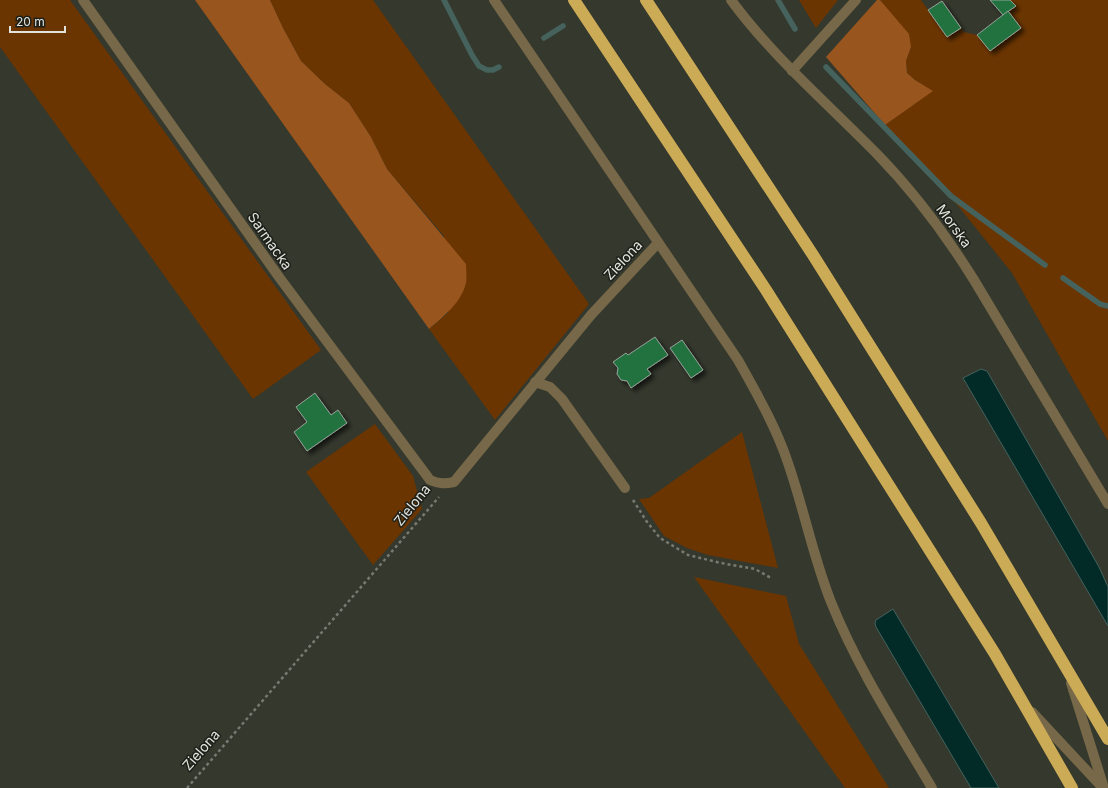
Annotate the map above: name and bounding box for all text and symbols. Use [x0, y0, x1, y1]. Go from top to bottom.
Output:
scale bar [10, 8, 65, 34]
text: 20 m [16, 14, 45, 29]
street label: Morska [933, 201, 976, 251]
street label: Sarmacka [245, 209, 296, 273]
street label: Zielona [600, 236, 645, 283]
street label: Zielona [390, 481, 433, 529]
street label: Zielona [178, 726, 223, 773]

